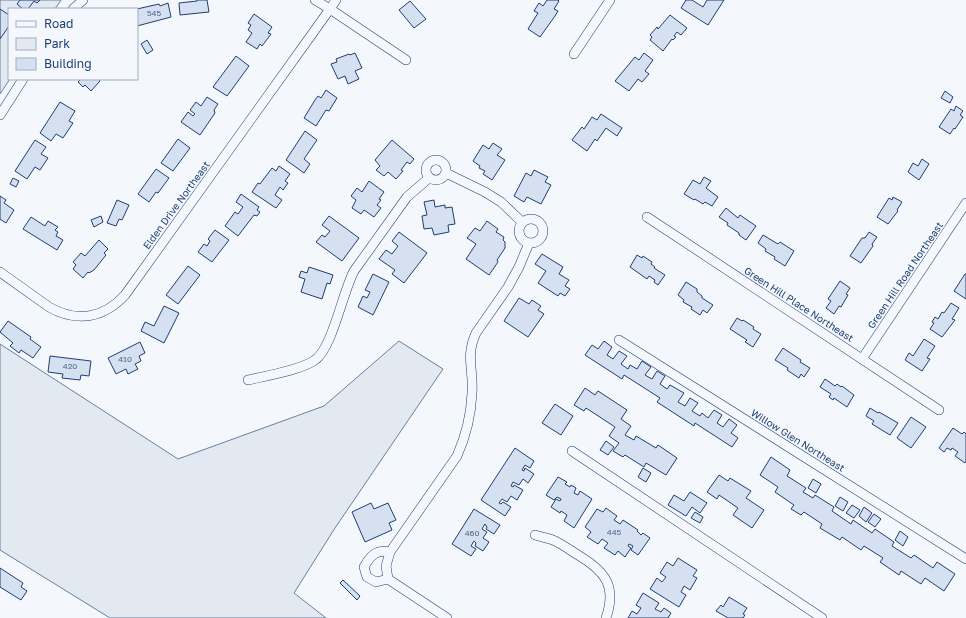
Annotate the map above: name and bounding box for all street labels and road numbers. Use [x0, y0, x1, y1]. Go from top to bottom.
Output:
street label: Elden Drive Northeast [140, 159, 212, 251]
street label: Green Hill Road Northeast [865, 219, 945, 331]
street label: Green Hill Place Northeast [742, 264, 856, 344]
street label: Willow Glen Northeast [749, 406, 847, 474]

